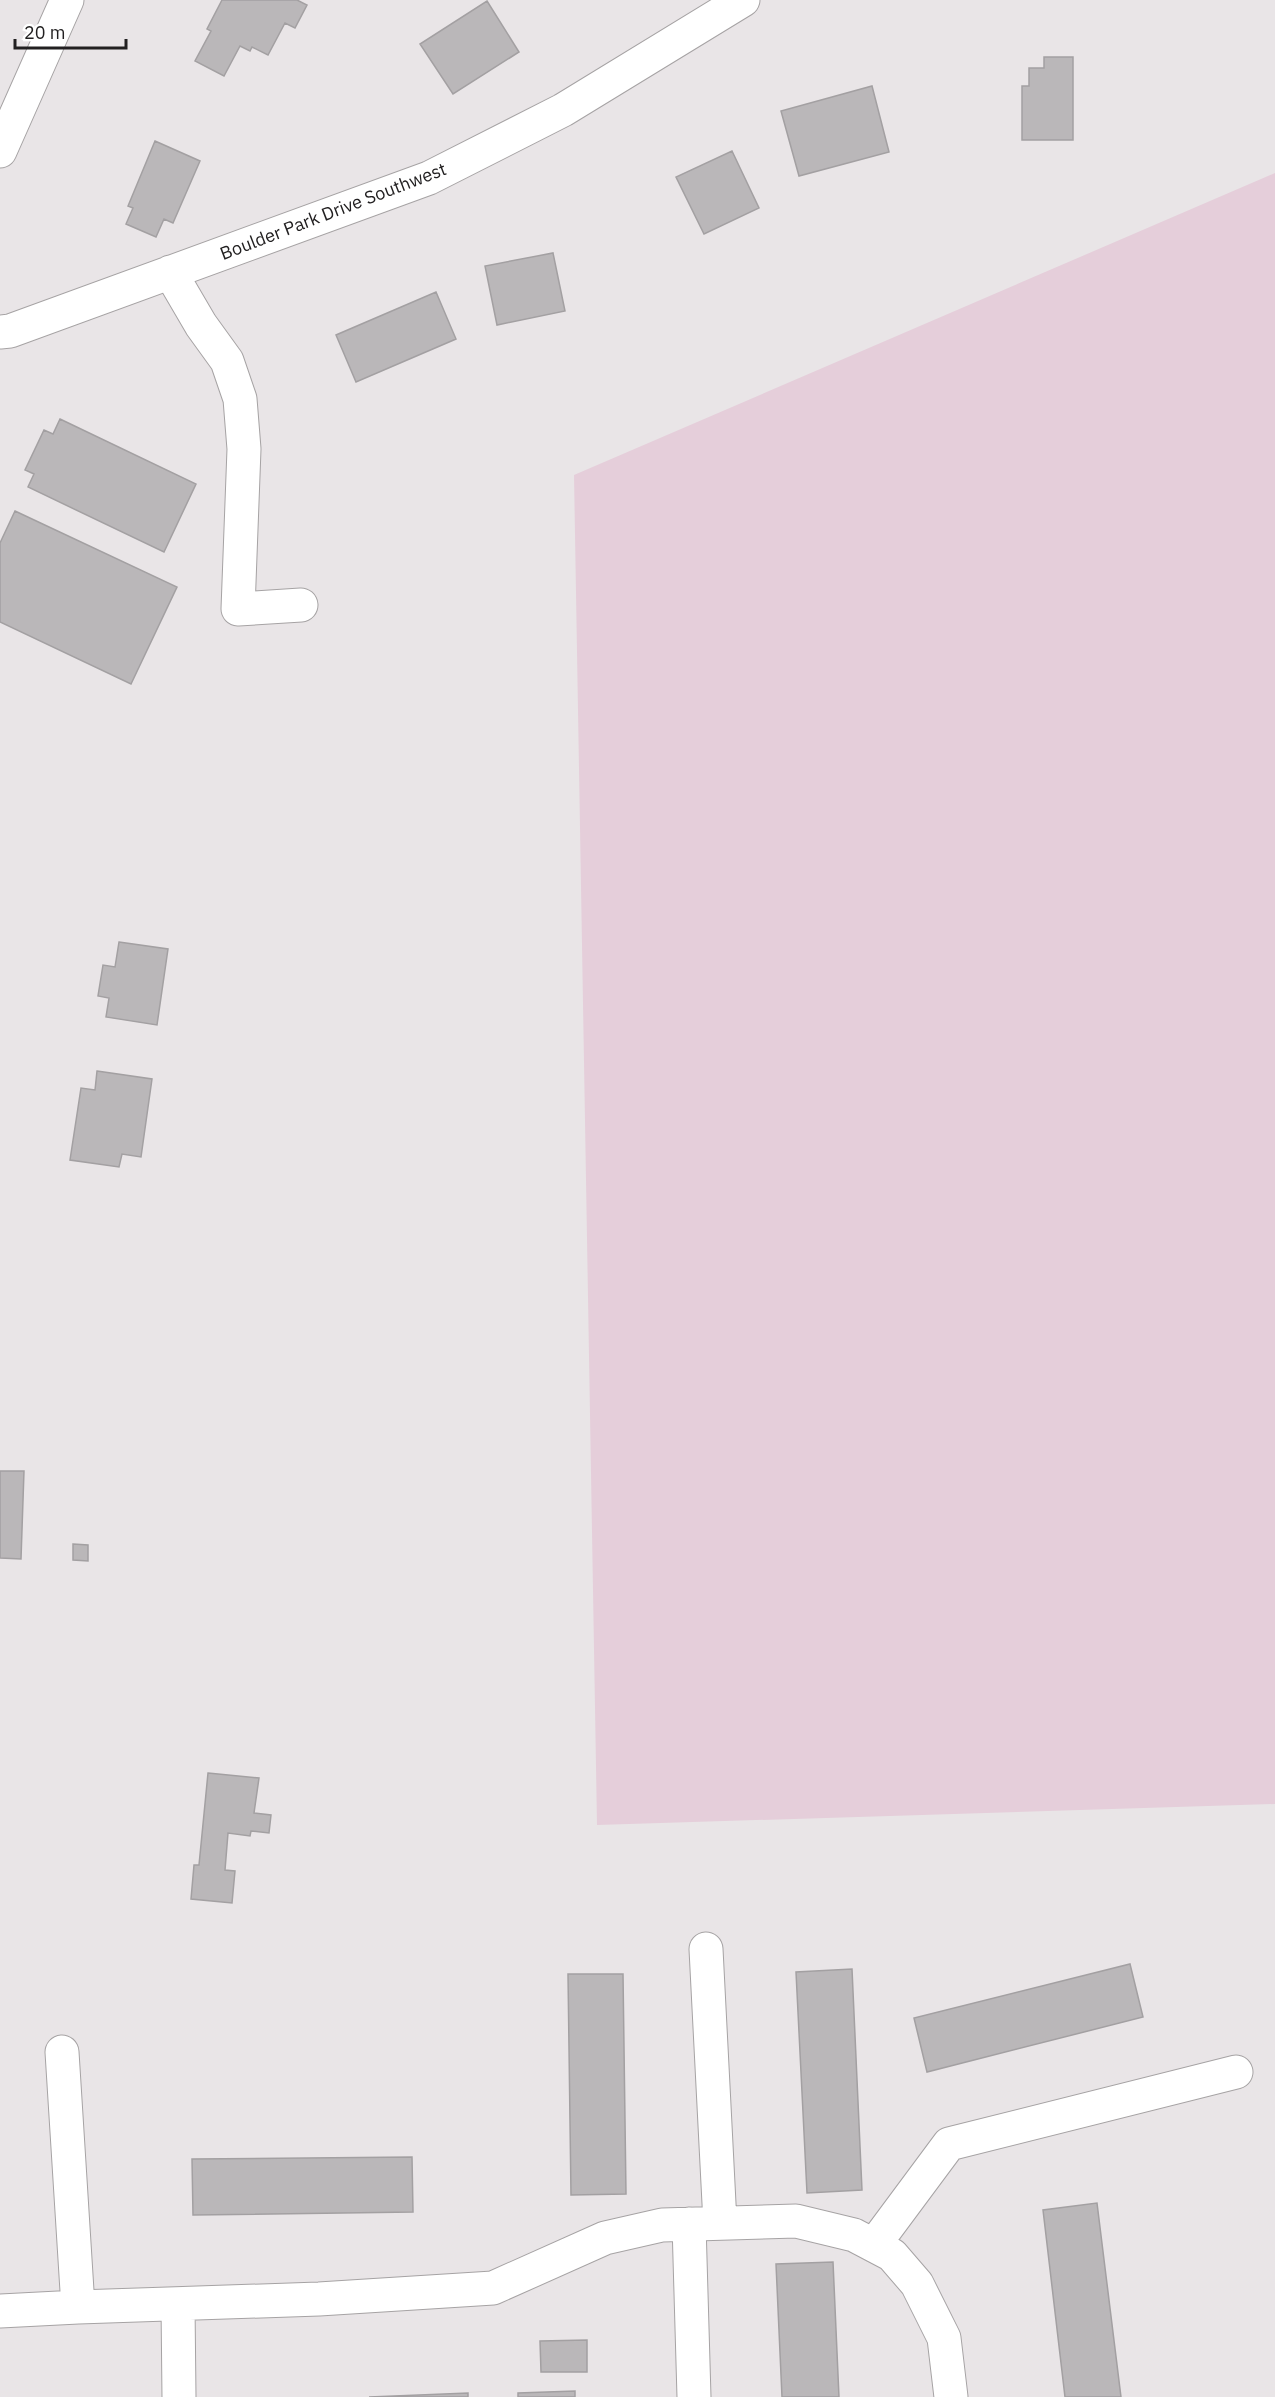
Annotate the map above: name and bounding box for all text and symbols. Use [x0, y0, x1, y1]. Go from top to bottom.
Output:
scale bar [15, 12, 126, 50]
text: 20 m [24, 21, 66, 44]
street label: Boulder Park Drive Southwest [217, 157, 449, 265]

